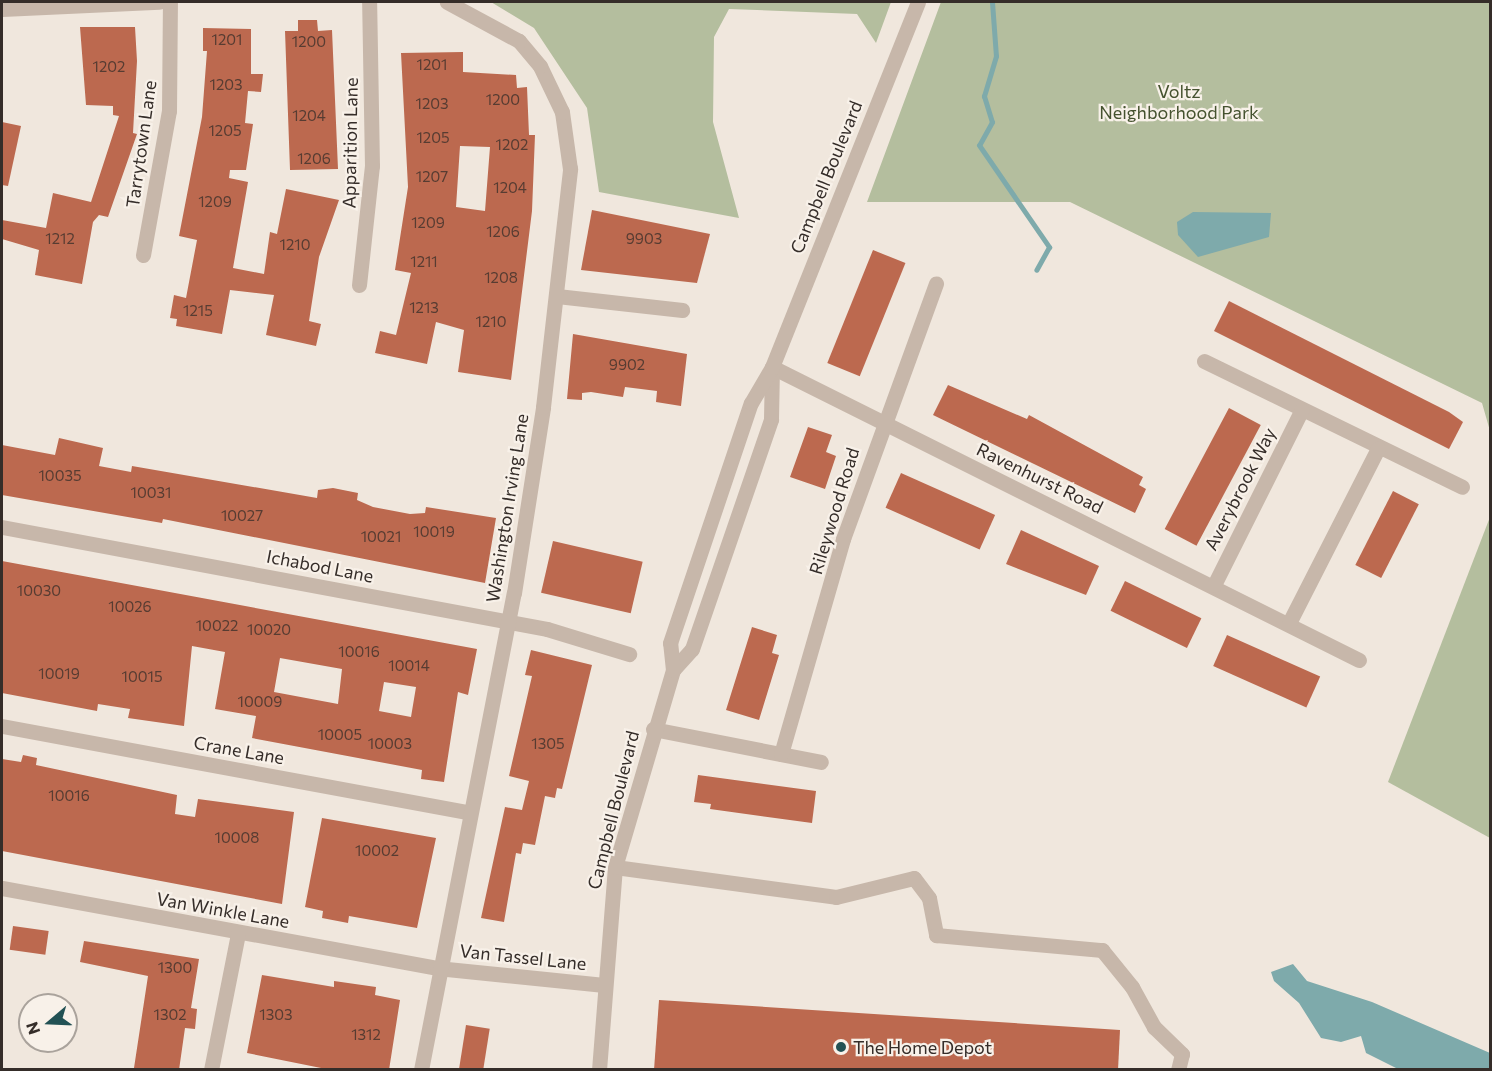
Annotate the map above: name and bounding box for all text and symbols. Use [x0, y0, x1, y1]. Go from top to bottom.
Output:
house number: 1201 [212, 31, 242, 49]
house number: 1200 [292, 33, 326, 51]
house number: 1201 [417, 56, 447, 74]
house number: 1202 [93, 58, 125, 76]
house number: 1203 [210, 76, 242, 94]
street label: Apparition Lane [338, 77, 362, 209]
street label: Tarrytown Lane [121, 79, 161, 209]
park label: Voltz Neighborhood Park [1099, 81, 1259, 124]
house number: 1200 [486, 91, 520, 109]
house number: 1203 [416, 95, 448, 113]
street label: Campbell Boulevard [785, 97, 867, 257]
house number: 1204 [292, 107, 326, 125]
house number: 1205 [208, 122, 242, 140]
house number: 1205 [416, 129, 450, 147]
house number: 1202 [496, 136, 528, 154]
house number: 1206 [297, 150, 331, 168]
house number: 1207 [416, 168, 448, 186]
house number: 1204 [493, 179, 527, 197]
house number: 1209 [198, 193, 232, 211]
house number: 1209 [411, 214, 445, 232]
house number: 1206 [486, 223, 520, 241]
house number: 1212 [45, 230, 75, 248]
house number: 9903 [626, 230, 662, 248]
house number: 1210 [280, 236, 310, 254]
house number: 1211 [410, 253, 438, 271]
house number: 1208 [484, 269, 518, 287]
house number: 1213 [409, 299, 439, 317]
house number: 1215 [183, 302, 213, 320]
house number: 1210 [476, 313, 506, 331]
house number: 9902 [609, 356, 645, 374]
street label: Washington Irving Lane [481, 412, 533, 604]
street label: Averybrook Way [1200, 424, 1280, 554]
street label: Ravenhurst Road [973, 438, 1107, 518]
street label: Rileywood Road [804, 445, 864, 577]
house number: 10035 [38, 467, 82, 485]
house number: 10031 [131, 484, 171, 502]
house number: 10027 [221, 507, 263, 525]
house number: 10019 [413, 523, 455, 541]
house number: 10021 [361, 528, 401, 546]
street label: Ichabod Lane [265, 545, 375, 587]
house number: 10030 [17, 582, 61, 600]
house number: 10026 [108, 598, 152, 616]
house number: 10022 [196, 617, 238, 635]
house number: 10020 [247, 621, 291, 639]
house number: 10016 [338, 643, 380, 661]
house number: 10014 [388, 657, 430, 675]
house number: 10019 [38, 665, 80, 683]
house number: 10015 [121, 668, 163, 686]
house number: 10009 [238, 693, 282, 711]
house number: 10005 [318, 726, 362, 744]
street label: Campbell Boulevard [583, 728, 643, 892]
street label: Crane Lane [192, 731, 286, 769]
house number: 10003 [368, 735, 412, 753]
house number: 1305 [531, 735, 565, 753]
house number: 10016 [48, 787, 90, 805]
house number: 10008 [215, 829, 259, 847]
house number: 10002 [355, 842, 399, 860]
street label: Van Winkle Lane [155, 888, 291, 932]
street label: Van Tassel Lane [459, 940, 587, 974]
house number: 1300 [158, 959, 192, 977]
north arrow [18, 993, 78, 1053]
house number: 1302 [153, 1006, 187, 1024]
house number: 1303 [259, 1006, 293, 1024]
text: N [21, 1020, 43, 1037]
house number: 1312 [351, 1026, 381, 1044]
place label: The Home Depot [853, 1036, 992, 1058]
marker: The Home Depot [834, 1040, 848, 1054]

